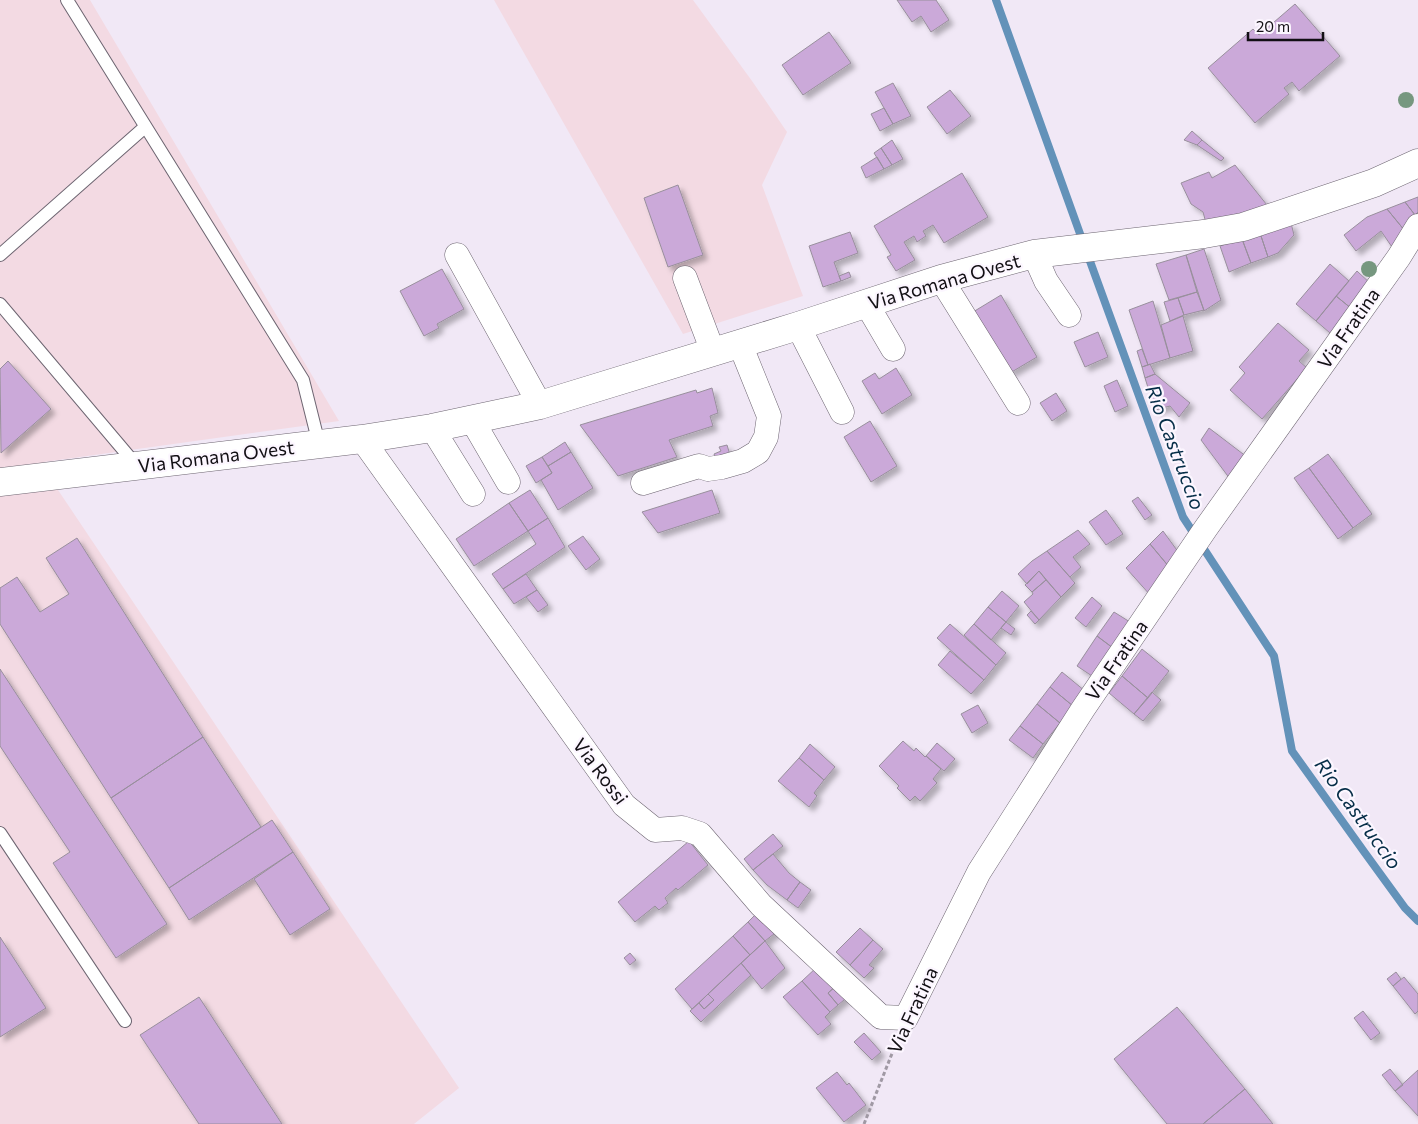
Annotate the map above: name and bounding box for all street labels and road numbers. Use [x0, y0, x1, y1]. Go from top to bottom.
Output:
street label: Via Romana Ovest [865, 248, 1023, 314]
street label: Via Fratina [1312, 283, 1384, 373]
street label: Via Romana Ovest [137, 435, 296, 477]
street label: Via Fratina [1080, 615, 1152, 705]
street label: Via Rossi [569, 733, 633, 809]
street label: Via Fratina [882, 963, 942, 1057]

